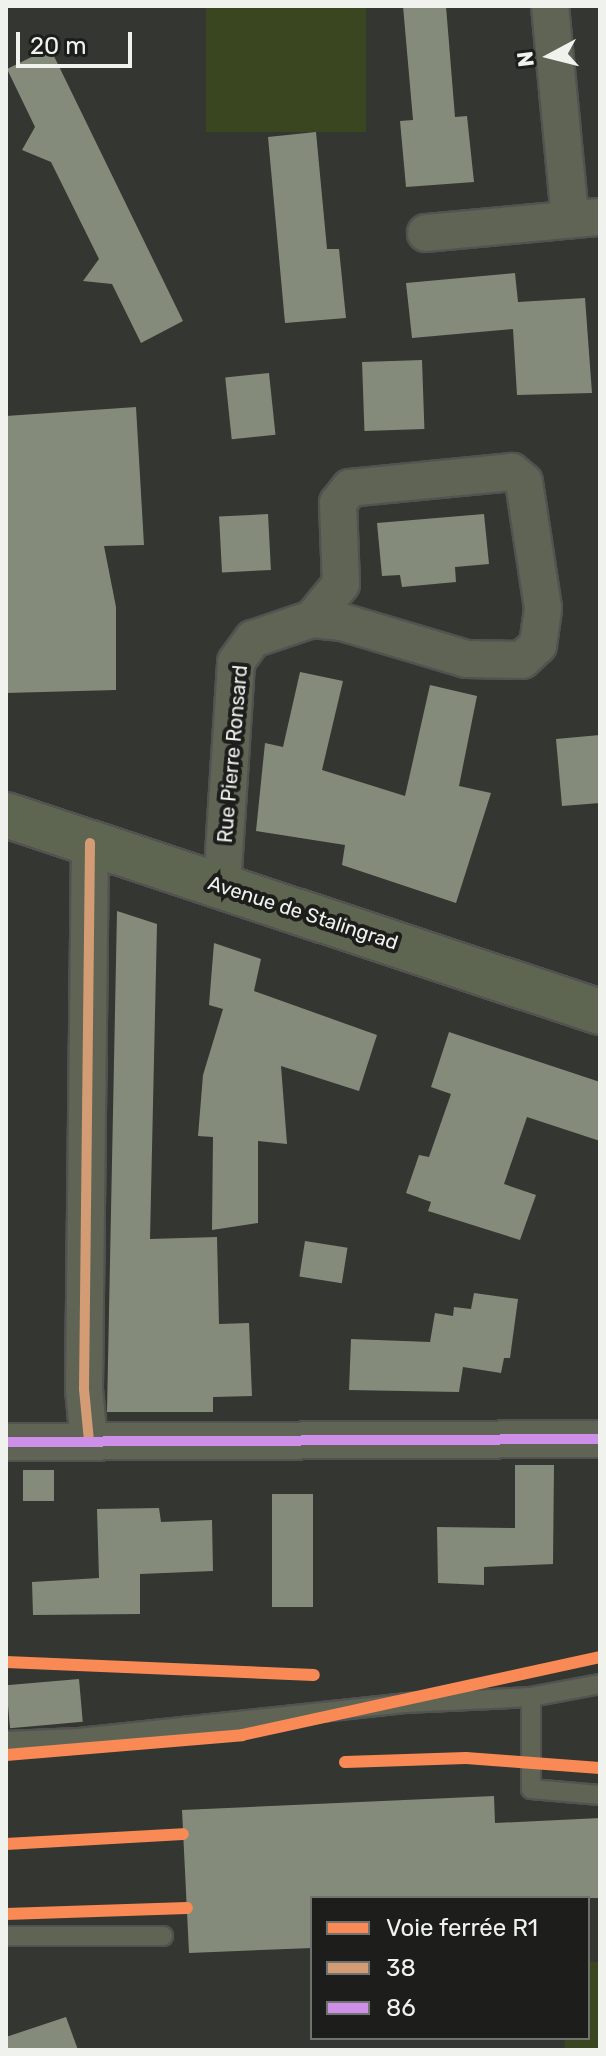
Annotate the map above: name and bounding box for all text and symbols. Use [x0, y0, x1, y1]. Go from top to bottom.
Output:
scale bar [20, 16, 136, 66]
north arrow [510, 16, 590, 96]
text: 20 m [30, 32, 87, 60]
text: N [511, 49, 540, 68]
street label: Rue Pierre Ronsard [213, 664, 253, 844]
street label: Avenue de Stalingrad [205, 871, 401, 955]
legend [310, 1896, 590, 2040]
text: Voie ferrée R1 [386, 1914, 538, 1942]
text: 38 [386, 1954, 416, 1982]
text: 86 [386, 1994, 416, 2022]

